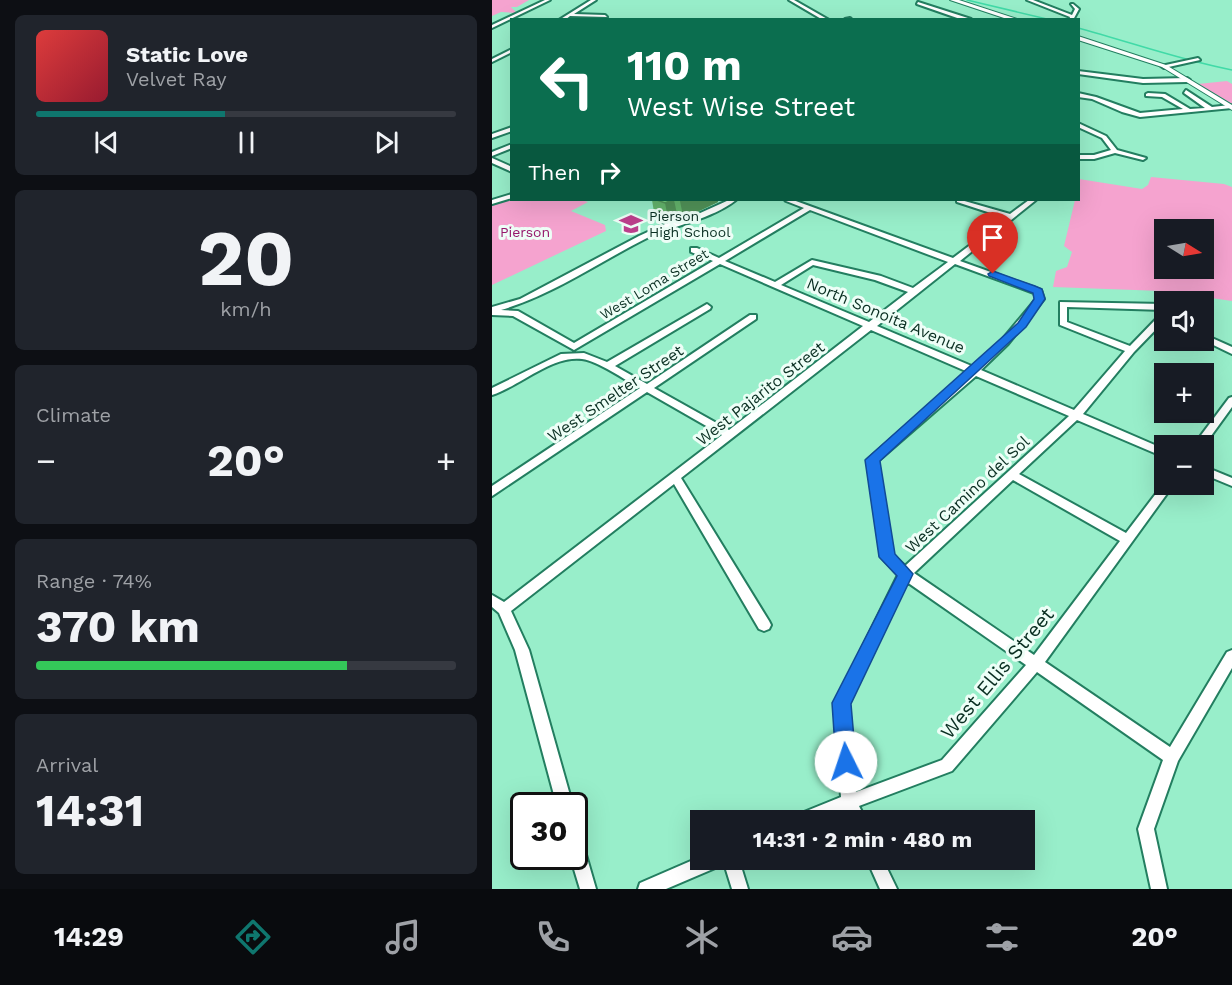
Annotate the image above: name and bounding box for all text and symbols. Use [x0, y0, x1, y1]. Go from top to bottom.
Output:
text: 110 m [627, 41, 742, 90]
text: Static Love [126, 42, 248, 67]
icon: left [528, 42, 606, 120]
text: Velvet Ray [126, 67, 227, 91]
text: West Wise Street [627, 91, 855, 123]
icon: previous [90, 126, 123, 159]
icon: pause [230, 126, 263, 159]
icon: next [370, 126, 403, 159]
icon: right [593, 156, 626, 189]
text: Then [528, 160, 581, 185]
place label: Pierson High School [649, 208, 731, 240]
school or university icon: Pierson High School [618, 211, 644, 237]
text: 20 [198, 212, 294, 304]
pin [967, 212, 1018, 274]
north arrow [1154, 219, 1214, 279]
map controls [1154, 219, 1214, 495]
icon: arrive [976, 221, 1009, 254]
park label: Pierson [500, 224, 550, 240]
street label: West Loma Street [597, 245, 711, 323]
street label: North Sonoita Avenue [804, 274, 968, 357]
button: sound [1154, 291, 1214, 351]
text: km/h [220, 297, 272, 321]
street label: West Pajarito Street [692, 337, 828, 449]
street label: West Smelter Street [544, 341, 687, 446]
button: + [1154, 363, 1214, 423]
text: Climate [36, 403, 111, 427]
street label: West Camino del Sol [901, 432, 1033, 557]
text: 20° [207, 434, 285, 487]
button: − [1154, 435, 1214, 495]
text: − [36, 441, 56, 480]
text: + [436, 441, 456, 480]
text: Range · 74% [36, 569, 152, 593]
text: 370 km [36, 600, 200, 653]
street label: West Ellis Street [935, 602, 1059, 743]
position arrow [814, 730, 878, 794]
text: Arrival [36, 753, 98, 777]
text: 14:31 [36, 784, 144, 837]
speed limit sign: 30 [510, 792, 588, 870]
text: 14:31 · 2 min · 480 m [753, 827, 972, 852]
icon: directions [232, 916, 274, 958]
icon: music [382, 916, 424, 958]
icon: phone [532, 916, 574, 958]
icon: climate [681, 916, 723, 958]
icon: car [831, 916, 873, 958]
icon: filters [981, 916, 1023, 958]
text: 14:29 [54, 921, 124, 953]
text: 20° [1131, 921, 1178, 953]

